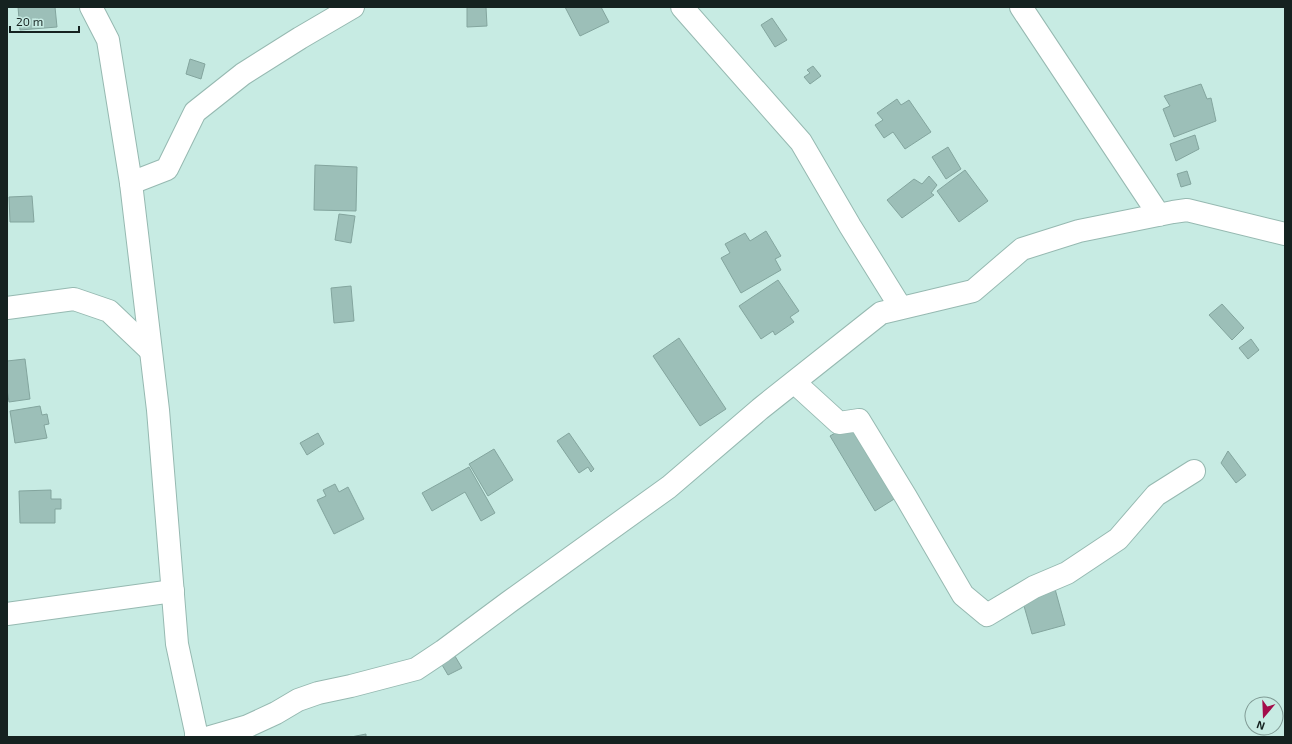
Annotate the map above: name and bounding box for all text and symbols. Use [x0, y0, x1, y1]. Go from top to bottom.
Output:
scale bar [10, 8, 79, 34]
text: 20 m [16, 14, 43, 28]
north arrow [1244, 696, 1284, 736]
text: N [1255, 718, 1266, 733]

